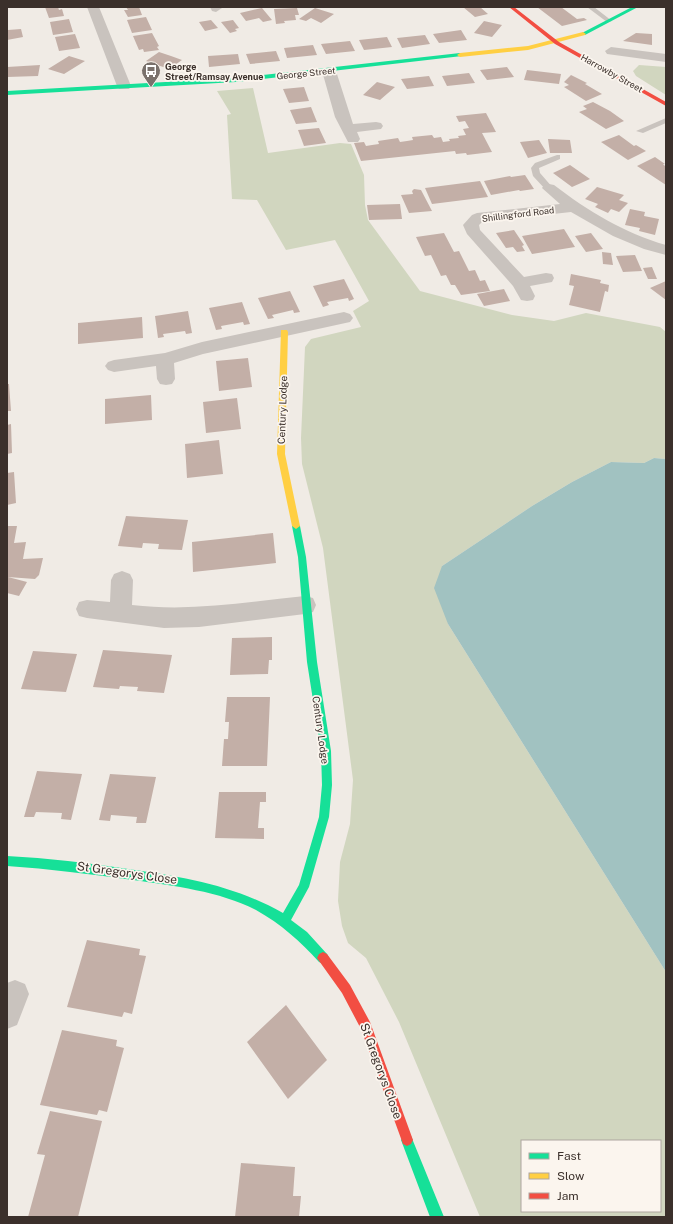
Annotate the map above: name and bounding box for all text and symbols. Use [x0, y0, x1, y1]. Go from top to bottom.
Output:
street label: Harrowby Street [579, 51, 645, 95]
bus stop icon: George Street/Ramsay Avenue [140, 60, 162, 88]
place label: George Street/Ramsay Avenue [165, 61, 264, 82]
street label: George Street [276, 64, 336, 82]
street label: Shillingford Road [481, 204, 555, 224]
street label: Century Lodge [275, 375, 289, 444]
street label: Century Lodge [310, 695, 332, 765]
street label: St Gregorys Close [76, 859, 178, 887]
street label: St Gregorys Close [357, 1021, 405, 1121]
legend [521, 1140, 661, 1212]
text: Fast [557, 1149, 582, 1163]
text: Slow [557, 1169, 585, 1183]
text: Jam [557, 1189, 579, 1203]

